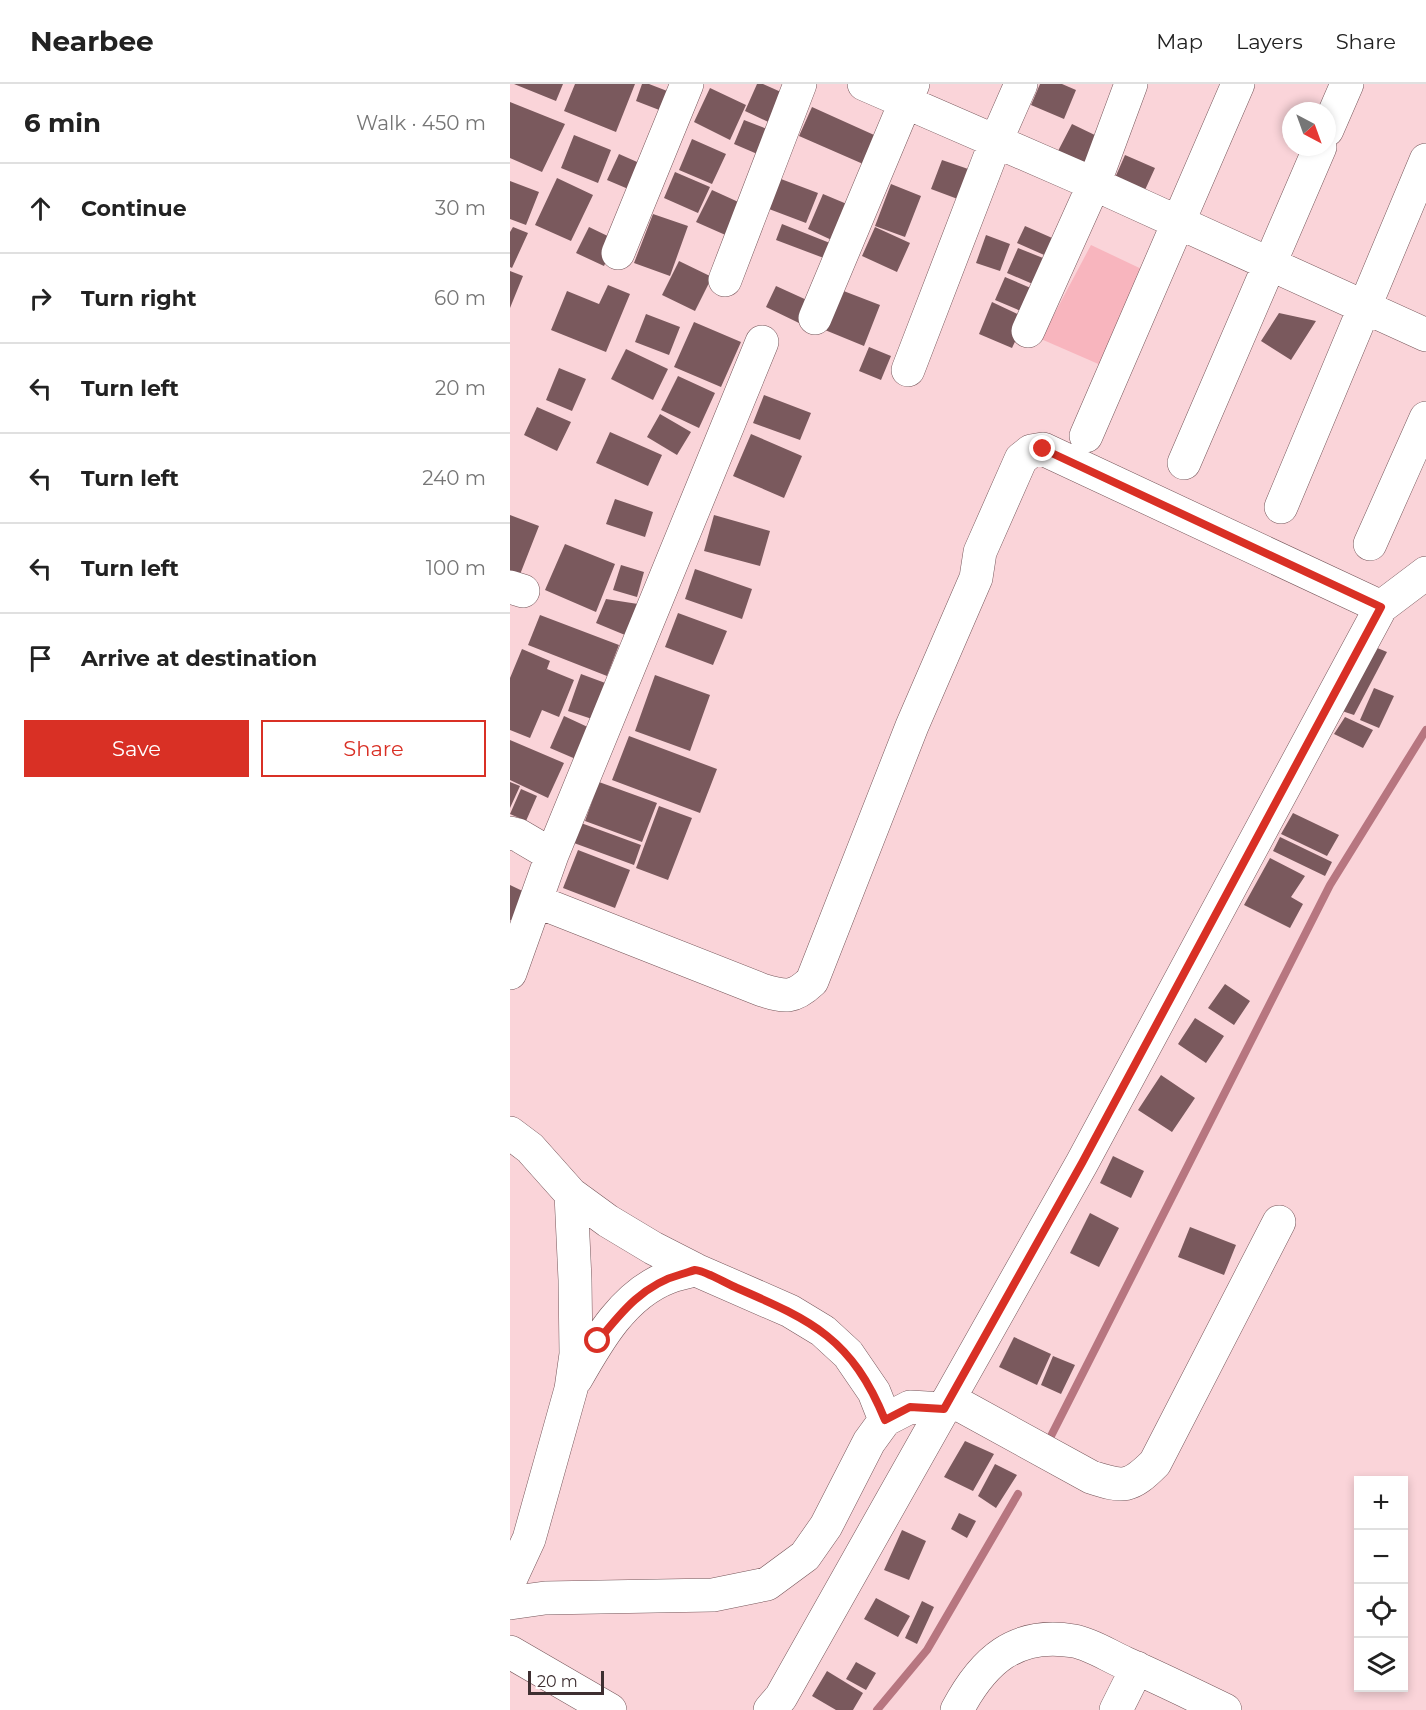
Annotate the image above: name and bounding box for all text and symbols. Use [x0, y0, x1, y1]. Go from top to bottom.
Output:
text: Nearbee [30, 24, 154, 58]
text: Map [1156, 29, 1203, 54]
text: Layers [1236, 29, 1303, 54]
text: Share [1336, 29, 1396, 54]
north arrow [1282, 102, 1336, 156]
text: 6 min [24, 107, 101, 139]
text: Walk · 450 m [356, 111, 486, 135]
icon: ahead [24, 192, 57, 225]
text: Continue [81, 195, 187, 222]
text: 30 m [435, 196, 486, 220]
icon: right [24, 282, 57, 315]
text: Turn right [81, 285, 196, 312]
text: 60 m [434, 286, 486, 310]
icon: left [24, 372, 57, 405]
text: Turn left [81, 375, 179, 402]
text: 20 m [435, 376, 486, 400]
route end [1029, 435, 1055, 461]
icon: left [24, 462, 57, 495]
text: Turn left [81, 465, 179, 492]
text: 240 m [422, 466, 486, 490]
icon: left [24, 552, 57, 585]
text: Turn left [81, 555, 179, 582]
text: 100 m [426, 556, 486, 580]
icon: arrive [24, 642, 57, 675]
text: Arrive at destination [81, 645, 317, 672]
button: Save [24, 720, 249, 777]
button: Share [261, 720, 486, 777]
route start [584, 1327, 610, 1353]
map controls [1354, 1476, 1408, 1692]
button: + [1354, 1476, 1408, 1530]
button: − [1354, 1530, 1408, 1584]
button: locate [1354, 1584, 1408, 1638]
button: layers [1354, 1638, 1408, 1692]
scale bar [528, 1668, 604, 1696]
text: 20 m [537, 1672, 578, 1691]

